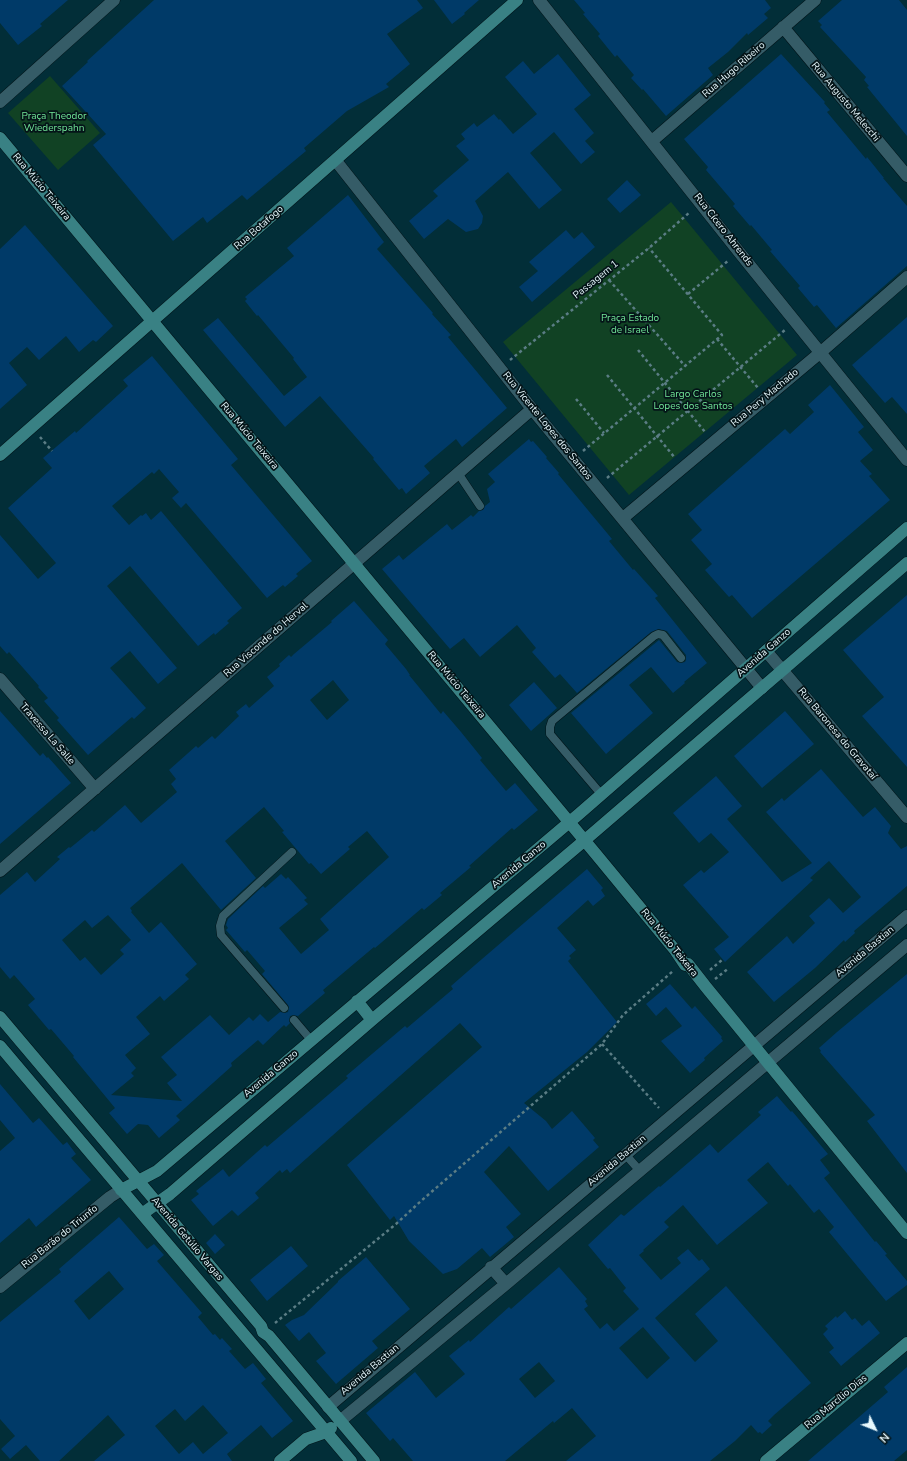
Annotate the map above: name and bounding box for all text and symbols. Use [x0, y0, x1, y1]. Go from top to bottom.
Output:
street label: Rua Hugo Ribeiro [700, 40, 768, 100]
street label: Rua Augusto Melecchi [808, 60, 882, 144]
park label: Praça Theodor Wiederspahn [21, 111, 87, 134]
street label: Rua Múcio Teixeira [9, 151, 73, 223]
street label: Rua Cícero Ahrends [691, 191, 755, 269]
street label: Rua Botafogo [232, 203, 286, 253]
street label: Passagem 1 [571, 258, 621, 302]
park label: Praça Estado de Israel [601, 313, 659, 336]
street label: Rua Pery Machado [729, 366, 801, 430]
street label: Rua Vicente Lopes dos Santos [500, 370, 594, 482]
park label: Largo Carlos Lopes dos Santos [653, 389, 733, 412]
street label: Rua Múcio Teixeira [217, 400, 281, 472]
street label: Rua Visconde do Herval [221, 600, 311, 680]
street label: Avenida Ganzo [735, 626, 793, 680]
street label: Rua Múcio Teixeira [424, 649, 488, 721]
street label: Rua Baronesa do Gravataí [795, 686, 879, 782]
street label: Travessa La Salle [17, 701, 77, 767]
street label: Avenida Ganzo [489, 839, 549, 891]
street label: Rua Múcio Teixeira [638, 907, 700, 979]
street label: Avenida Bastian [833, 924, 897, 980]
street label: Avenida Ganzo [241, 1048, 301, 1100]
street label: Avenida Bastian [585, 1133, 649, 1189]
street label: Avenida Getúlio Vargas [149, 1195, 225, 1283]
street label: Rua Barão do Triunfo [20, 1203, 100, 1271]
street label: Avenida Bastian [338, 1342, 402, 1398]
street label: Rua Marcílio Dias [802, 1372, 870, 1432]
north arrow [855, 1409, 895, 1449]
text: N [876, 1429, 892, 1446]

